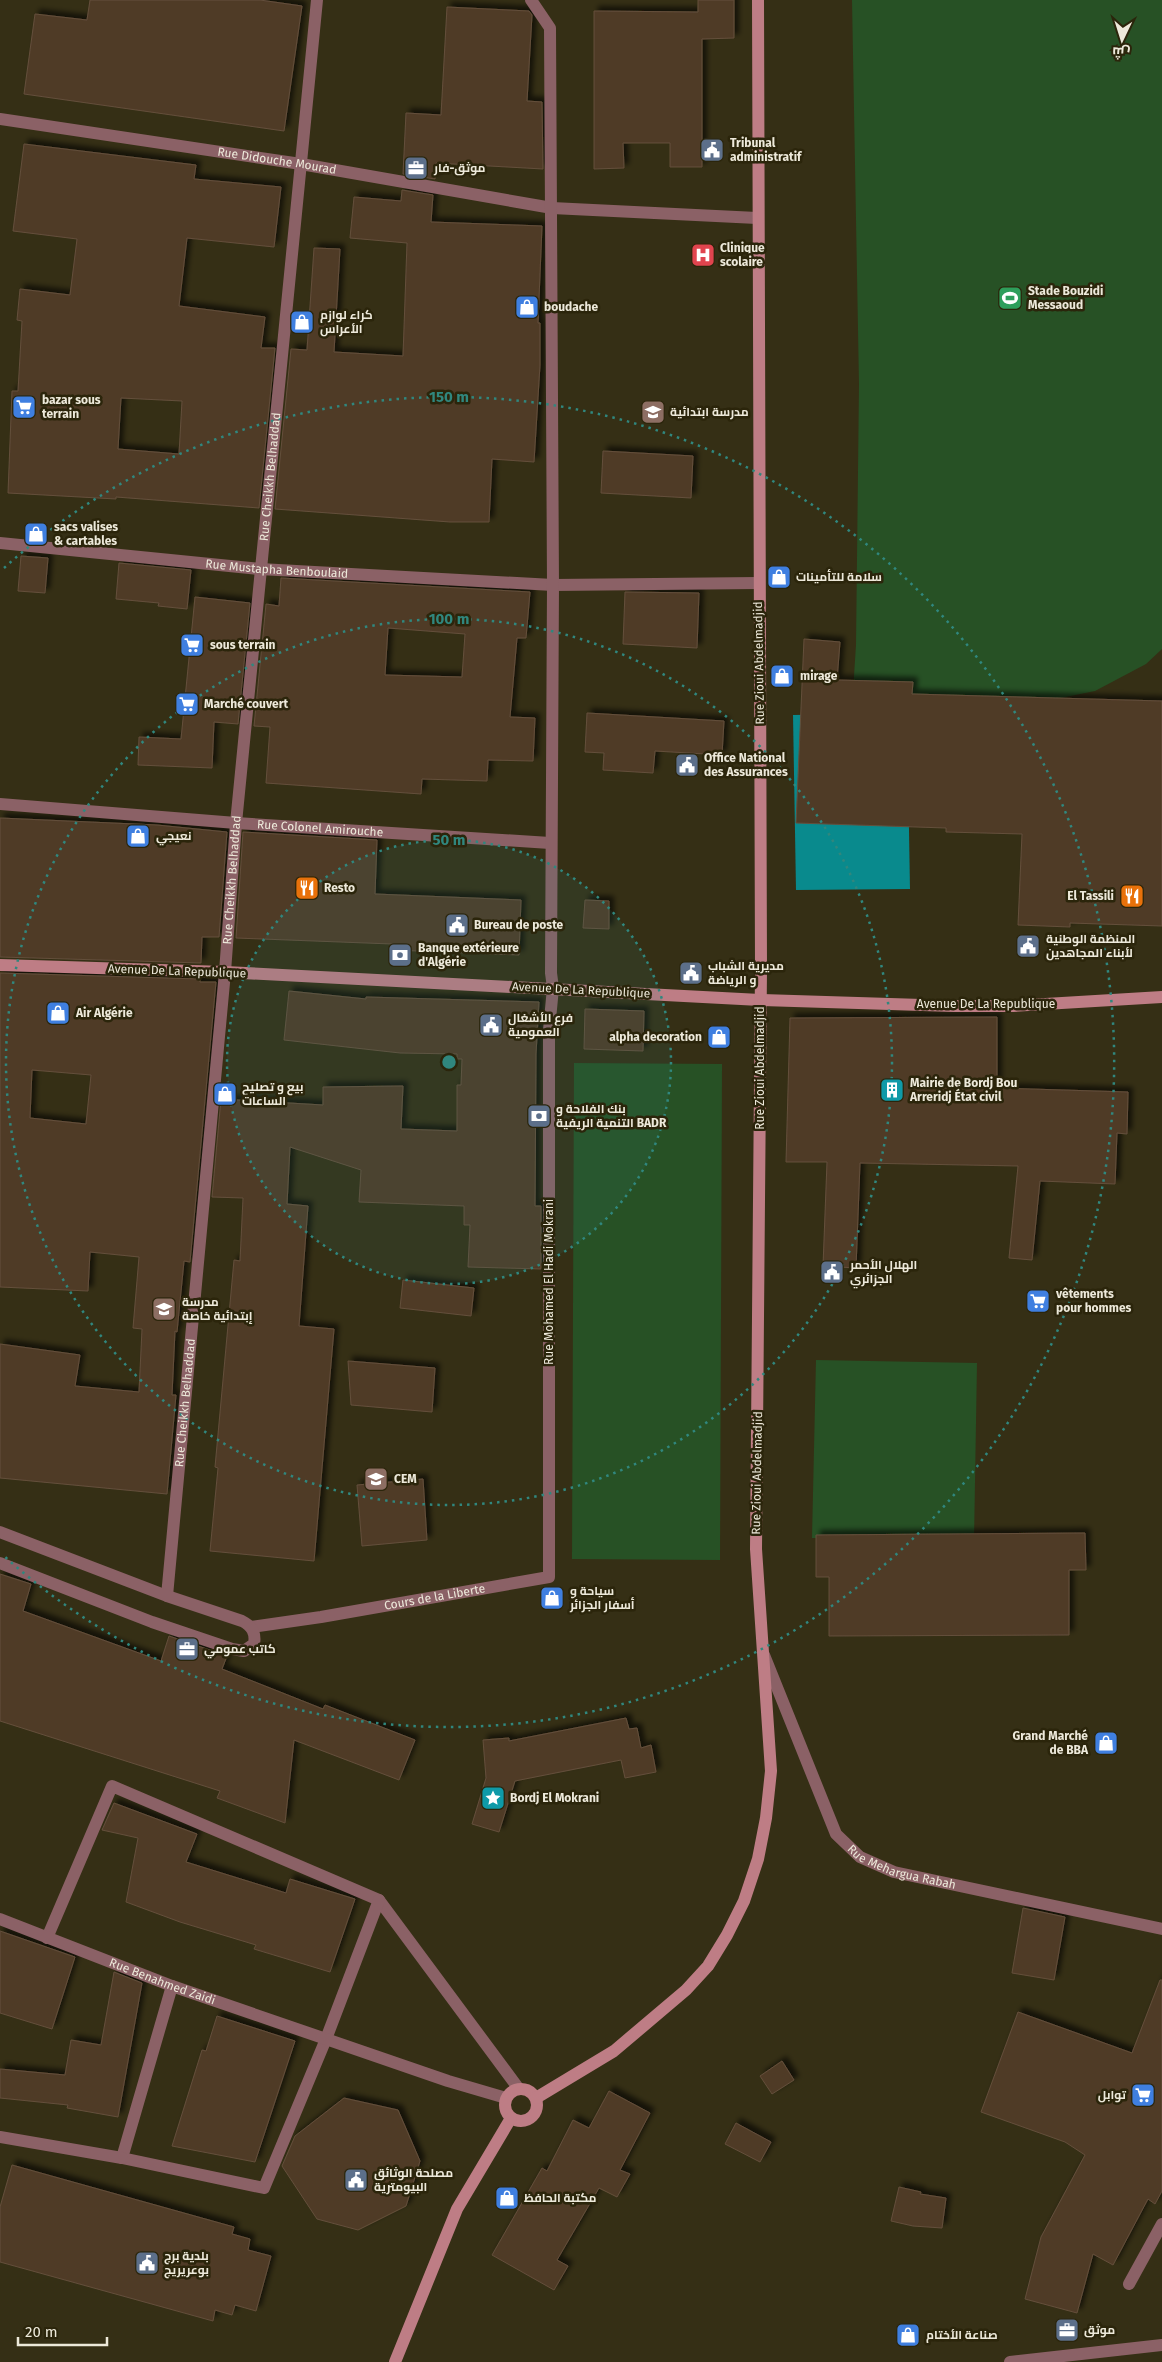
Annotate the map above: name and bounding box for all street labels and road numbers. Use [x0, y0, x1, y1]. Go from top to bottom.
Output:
street label: Rue Didouche Mourad [216, 145, 337, 177]
street label: Rue Cheikkh Belhaddad [257, 412, 283, 542]
street label: Rue Mustapha Benboulaid [205, 557, 349, 581]
street label: Rue Zioui Abdelmadjid [751, 601, 767, 725]
street label: Rue Cheikkh Belhaddad [220, 815, 244, 945]
street label: Rue Colonel Amirouche [257, 817, 384, 839]
street label: Avenue De La Republique [108, 962, 246, 980]
street label: Avenue De La Republique [511, 979, 651, 1001]
street label: Avenue De La Republique [917, 997, 1055, 1011]
street label: Rue Zioui Abdelmadjid [753, 1006, 767, 1130]
street label: Rue Mohamed El Hadi Mokrani [542, 1199, 556, 1365]
street label: Rue Cheikkh Belhaddad [172, 1338, 198, 1468]
street label: Rue Zioui Abdelmadjid [749, 1411, 765, 1535]
street label: Cours de la Liberte [383, 1581, 486, 1613]
street label: Rue Mehargua Rabah [845, 1842, 957, 1892]
street label: Rue Benahmed Zaidi [107, 1955, 217, 2007]

